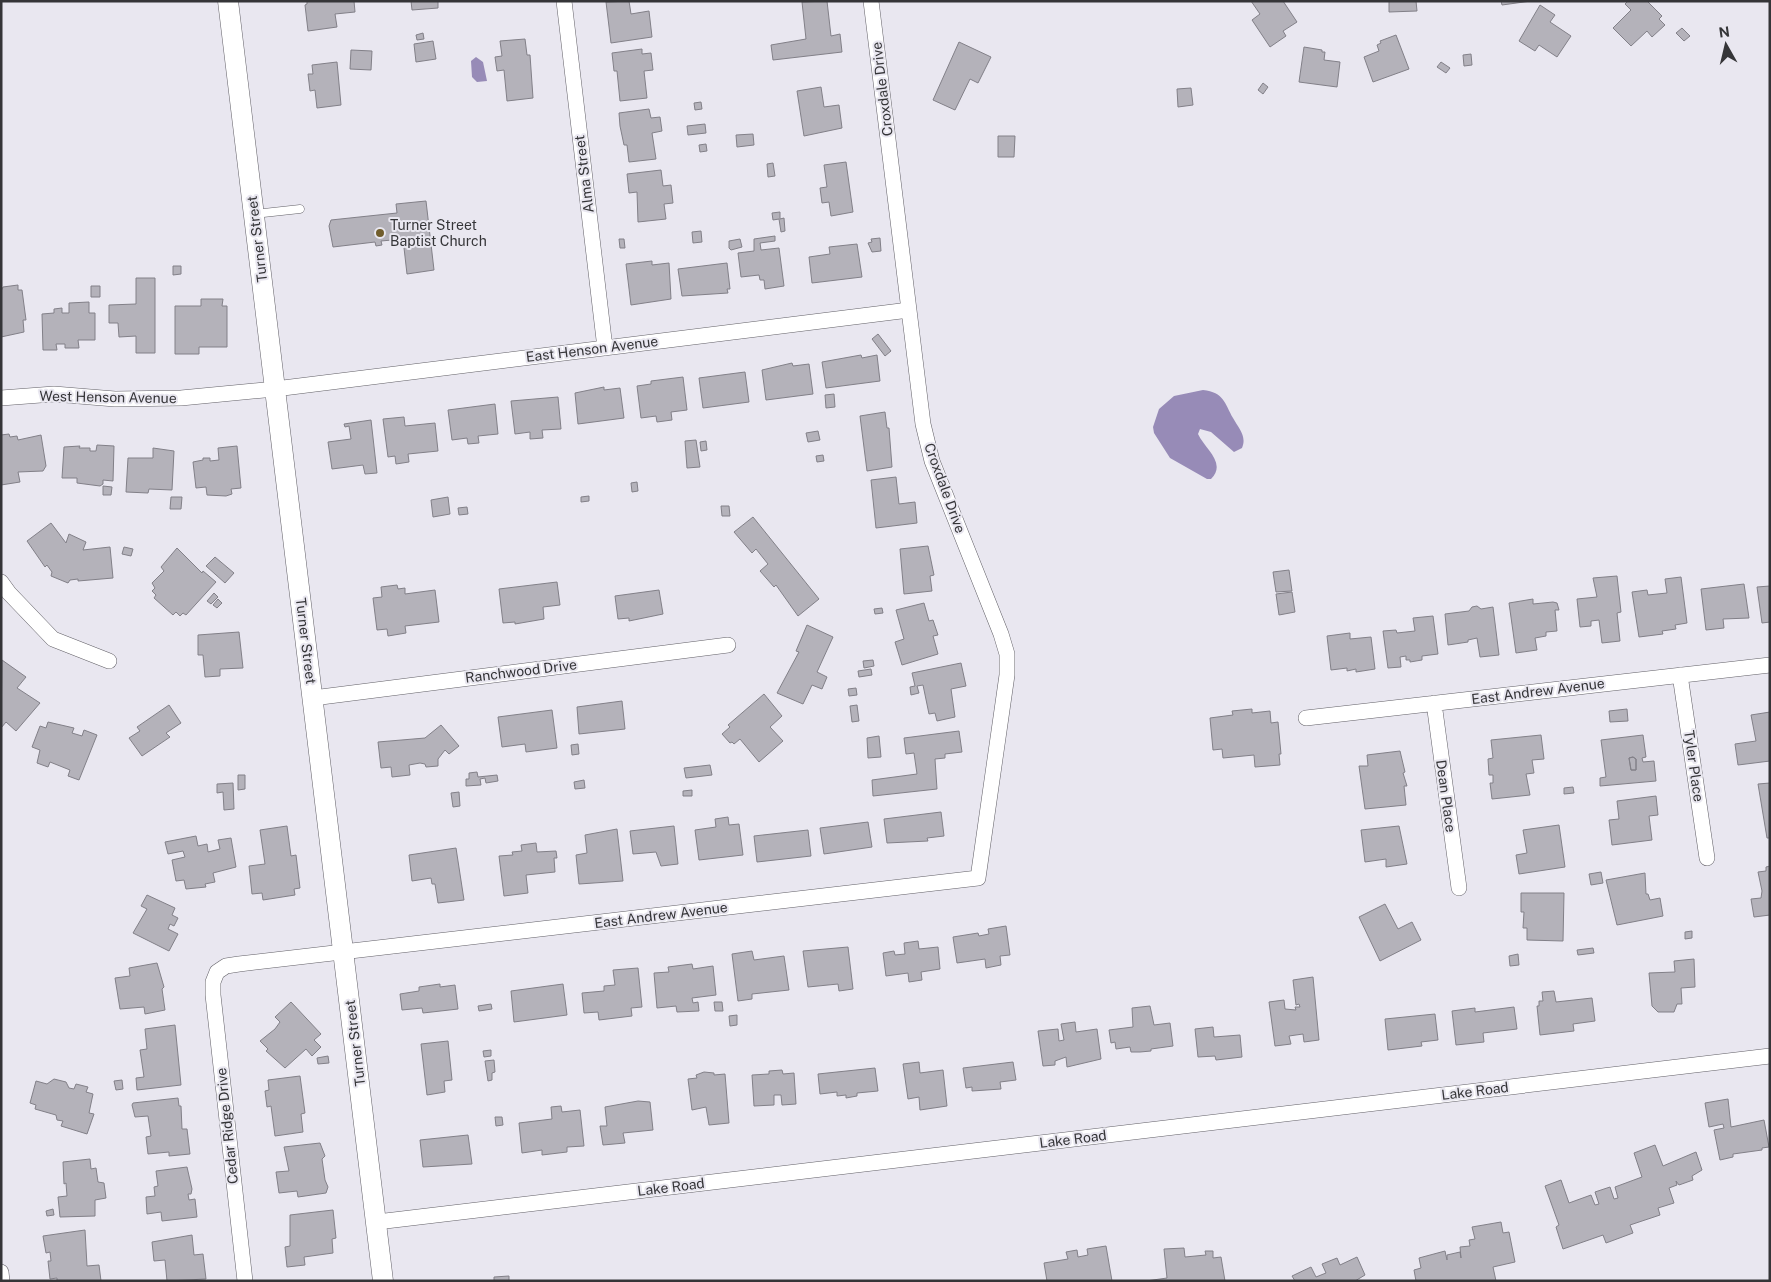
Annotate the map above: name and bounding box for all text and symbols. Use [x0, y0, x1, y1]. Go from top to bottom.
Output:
north arrow [1701, 20, 1751, 70]
text: N [1718, 23, 1731, 41]
street label: Croxdale Drive [868, 41, 896, 137]
street label: Alma Street [571, 134, 597, 214]
street label: Turner Street [244, 195, 270, 283]
place label: Turner Street Baptist Church [390, 217, 487, 249]
marker: Turner Street Baptist Church [374, 227, 386, 239]
street label: East Henson Avenue [525, 333, 659, 365]
street label: West Henson Avenue [39, 388, 177, 406]
street label: Croxdale Drive [921, 441, 969, 535]
street label: Turner Street [293, 597, 319, 685]
street label: Ranchwood Drive [464, 656, 578, 686]
street label: East Andrew Avenue [1470, 675, 1606, 707]
street label: Tyler Place [1681, 729, 1707, 803]
street label: Dean Place [1433, 759, 1459, 833]
street label: East Andrew Avenue [593, 899, 729, 931]
street label: Turner Street [342, 999, 368, 1087]
street label: Cedar Ridge Drive [213, 1067, 241, 1185]
street label: Lake Road [1441, 1079, 1509, 1103]
street label: Lake Road [1039, 1127, 1107, 1151]
street label: Lake Road [637, 1175, 705, 1199]

